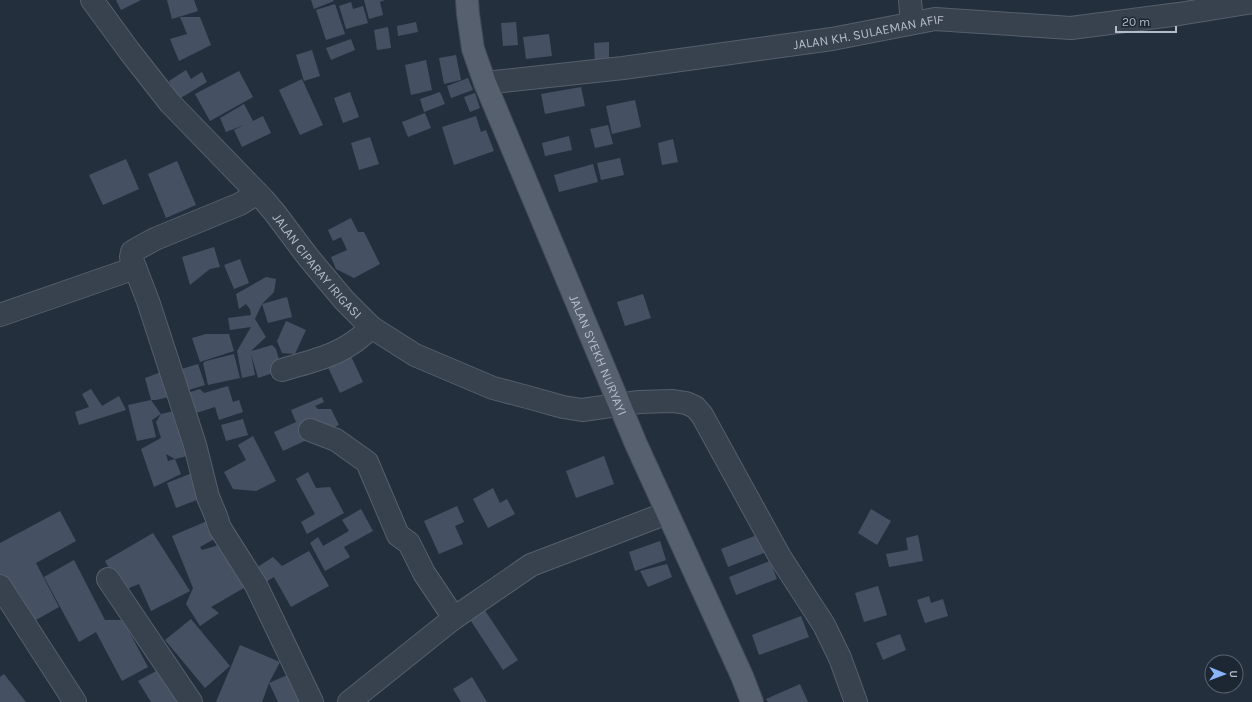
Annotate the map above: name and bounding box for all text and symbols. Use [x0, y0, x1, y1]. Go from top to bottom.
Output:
scale bar [1116, 8, 1176, 34]
street label: JALAN KH. SULAEMAN AFIF [792, 11, 944, 52]
text: 20 m [1122, 15, 1150, 29]
street label: JALAN CIPARAY IRIGASI [270, 210, 365, 321]
street label: JALAN SYEKH NURYAYI [567, 292, 631, 417]
north arrow [1204, 654, 1244, 694]
text: U [1227, 670, 1240, 678]

